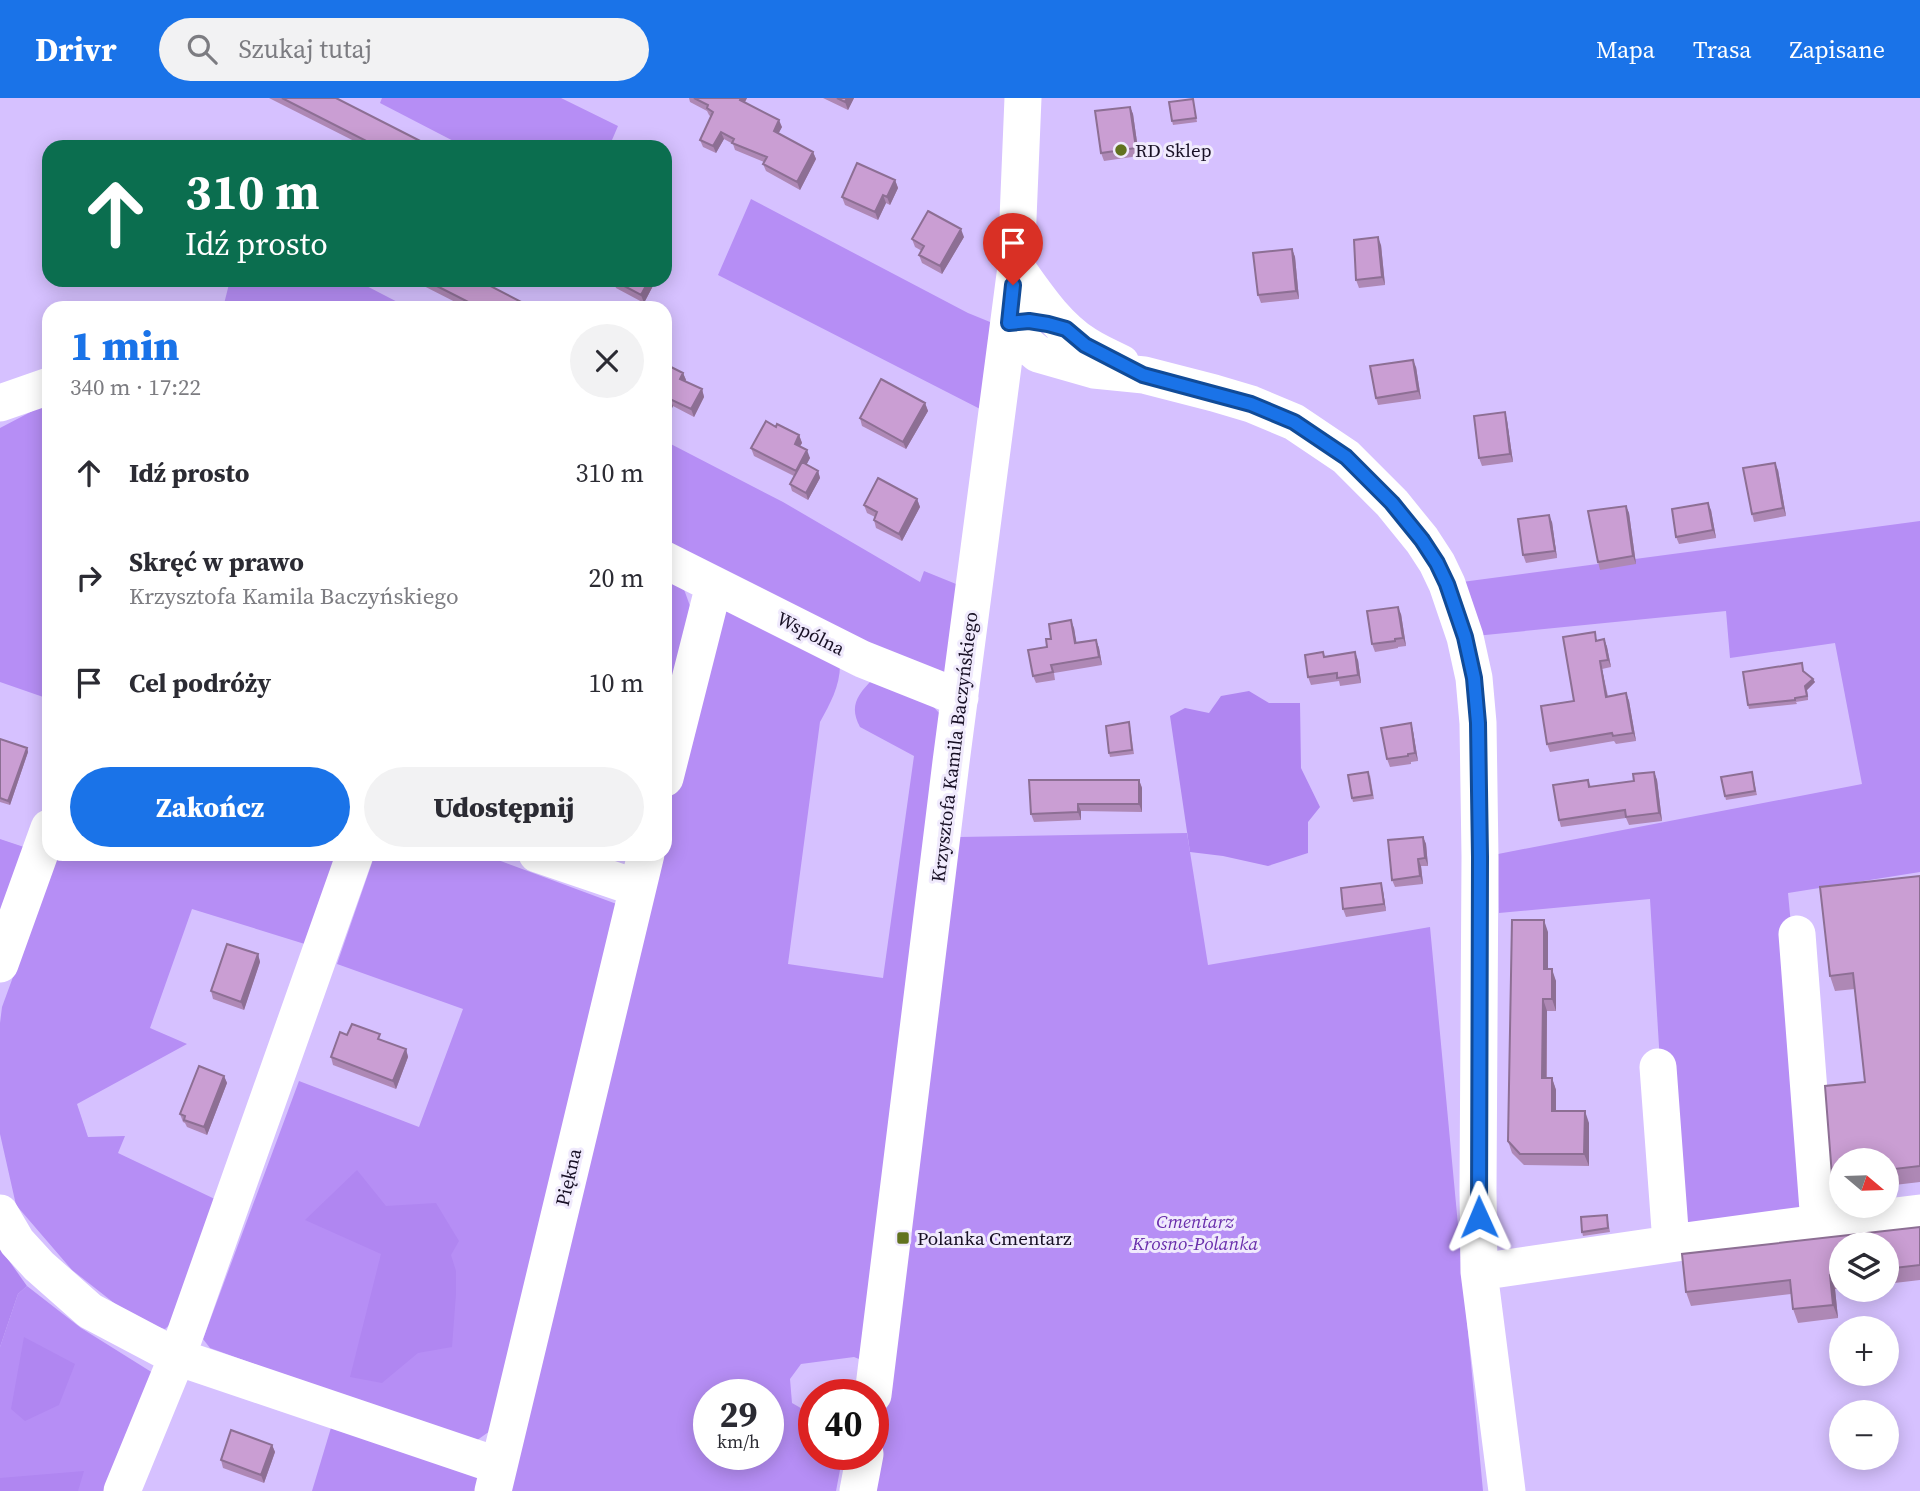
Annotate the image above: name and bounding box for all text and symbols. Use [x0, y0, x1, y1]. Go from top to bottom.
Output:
search box [159, 18, 649, 81]
text: Drivr [35, 27, 117, 72]
icon: search [183, 30, 221, 68]
text: Szukaj tutaj [239, 31, 372, 67]
text: Mapa [1596, 33, 1655, 66]
text: Trasa [1693, 33, 1752, 66]
text: Zapisane [1790, 33, 1885, 66]
place label: RD Sklep [1135, 137, 1211, 163]
marker: RD Sklep [1113, 142, 1129, 158]
text: 310 m [185, 158, 320, 225]
icon: ahead [70, 168, 161, 259]
pin [983, 213, 1043, 285]
text: Idź prosto [185, 222, 328, 266]
icon: arrive [994, 224, 1032, 262]
text: 1 min [70, 316, 180, 374]
button: close [570, 324, 644, 398]
text: 340 m · 17:22 [70, 371, 201, 403]
icon: ahead [70, 454, 108, 492]
text: Idź prosto [129, 455, 249, 491]
text: 310 m [576, 455, 644, 491]
text: Skręć w prawo [129, 544, 304, 580]
icon: right [70, 559, 108, 597]
text: 20 m [589, 560, 644, 596]
text: Krzysztofa Kamila Baczyńskiego [129, 580, 459, 612]
street label: Wspólna [772, 605, 850, 661]
street label: Krzysztofa Kamila Baczyńskiego [925, 610, 983, 884]
icon: arrive [70, 664, 108, 702]
text: Cel podróży [129, 665, 271, 701]
text: 10 m [589, 665, 644, 701]
button: Zakończ [70, 767, 350, 847]
button: Udostępnij [364, 767, 644, 847]
street label: Piękna [549, 1145, 587, 1208]
north arrow [1829, 1148, 1899, 1218]
map controls [1829, 1148, 1899, 1470]
position arrow [1442, 1180, 1516, 1254]
park label: Cmentarz Krosno-Polanka [1131, 1208, 1258, 1256]
place label: Polanka Cmentarz [917, 1225, 1072, 1251]
marker: Polanka Cmentarz [895, 1230, 911, 1246]
button: layers [1829, 1232, 1899, 1302]
button: + [1829, 1316, 1899, 1386]
speed limit sign: 40 [798, 1379, 889, 1470]
text: 29 [720, 1391, 757, 1439]
button: − [1829, 1400, 1899, 1470]
text: km/h [717, 1429, 760, 1454]

